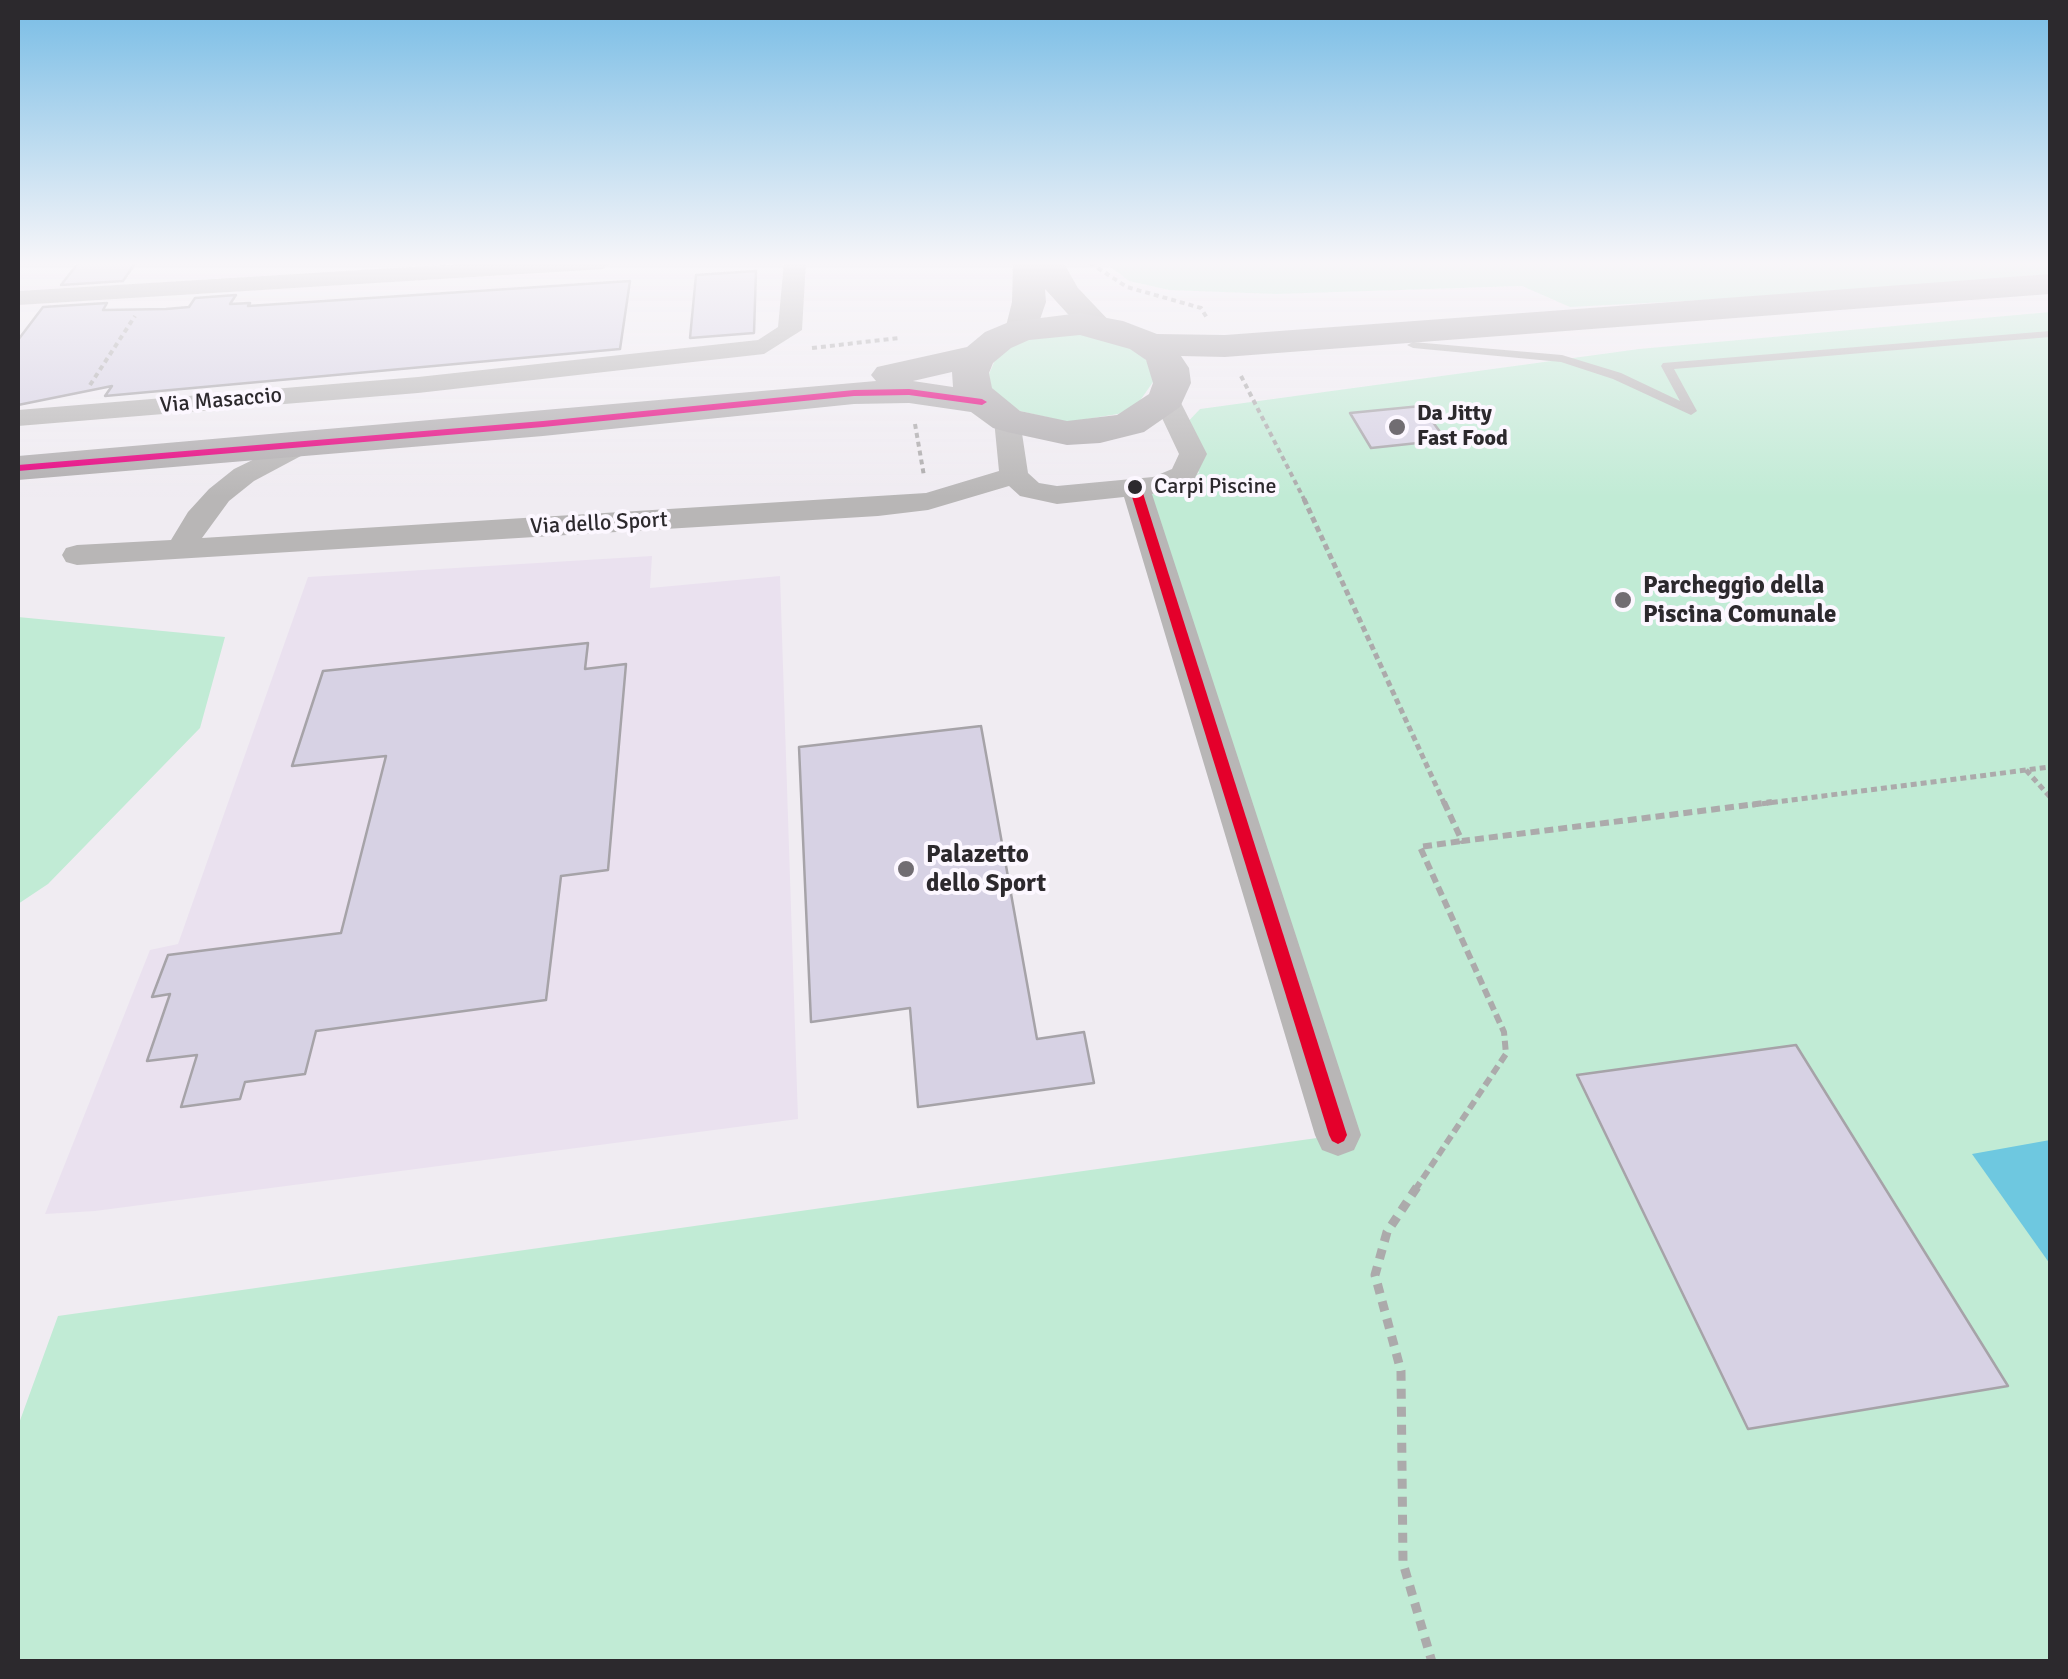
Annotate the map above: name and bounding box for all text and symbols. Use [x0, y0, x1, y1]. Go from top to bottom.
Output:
street label: Via Masaccio [159, 383, 283, 419]
place label: Da Jitty Fast Food [1417, 401, 1508, 452]
marker: Da Jitty Fast Food [1386, 416, 1408, 438]
place label: Carpi Piscine [1154, 474, 1276, 500]
marker: Carpi Piscine [1125, 477, 1145, 497]
street label: Via dello Sport [530, 507, 668, 541]
place label: Parcheggio della Piscina Comunale [1643, 571, 1836, 630]
marker: Parcheggio della Piscina Comunale [1612, 589, 1634, 611]
place label: Palazetto dello Sport [926, 840, 1046, 899]
marker: Palazetto dello Sport [895, 858, 917, 880]

